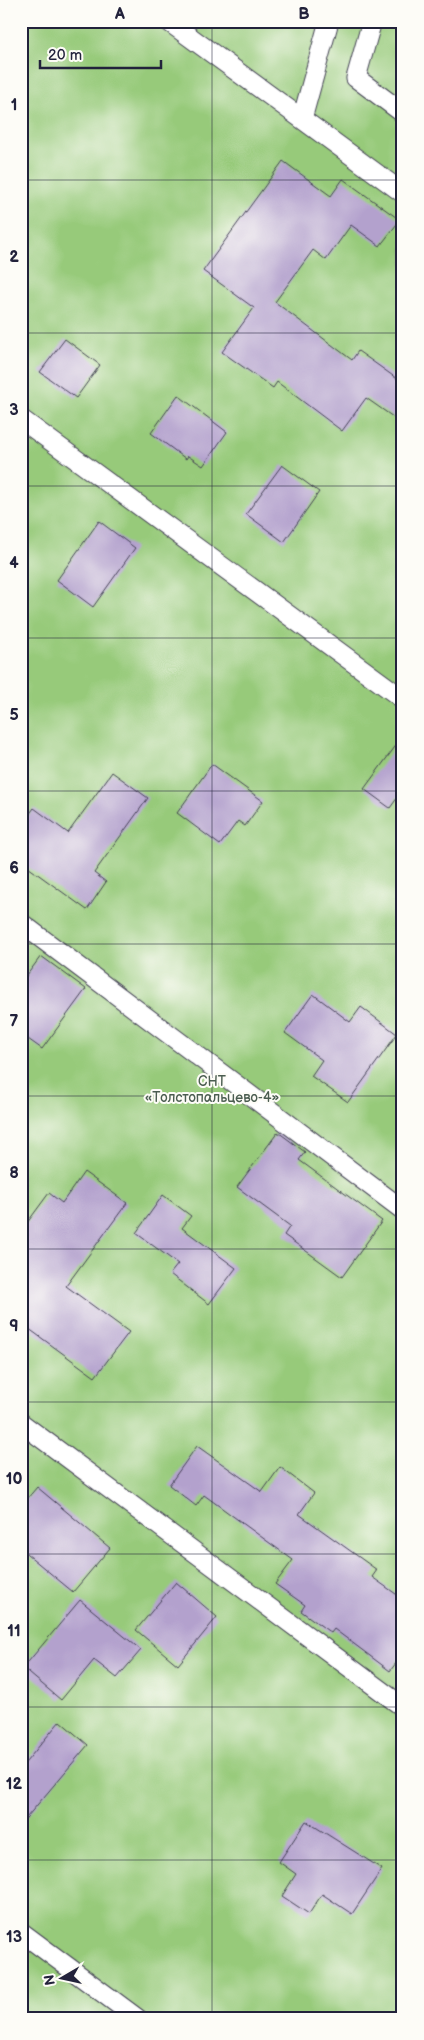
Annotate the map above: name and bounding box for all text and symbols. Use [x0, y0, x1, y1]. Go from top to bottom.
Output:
text: A [114, 5, 125, 24]
text: B [298, 5, 310, 24]
scale bar [40, 38, 161, 70]
text: 20 m [48, 46, 82, 65]
text: 1 [11, 96, 17, 115]
text: 2 [9, 248, 19, 267]
text: 3 [9, 401, 19, 420]
text: 4 [9, 554, 19, 573]
text: 5 [9, 706, 19, 725]
text: 6 [9, 859, 19, 878]
text: 7 [10, 1012, 19, 1031]
park label: СНТ «Толстопальцево-4» [145, 1073, 279, 1106]
text: 8 [9, 1164, 19, 1183]
text: 9 [9, 1317, 19, 1336]
text: 10 [6, 1470, 22, 1489]
text: 11 [7, 1622, 21, 1641]
text: 12 [6, 1775, 23, 1794]
text: 13 [6, 1928, 22, 1947]
north arrow [38, 1952, 88, 2002]
text: N [40, 1973, 59, 1986]

